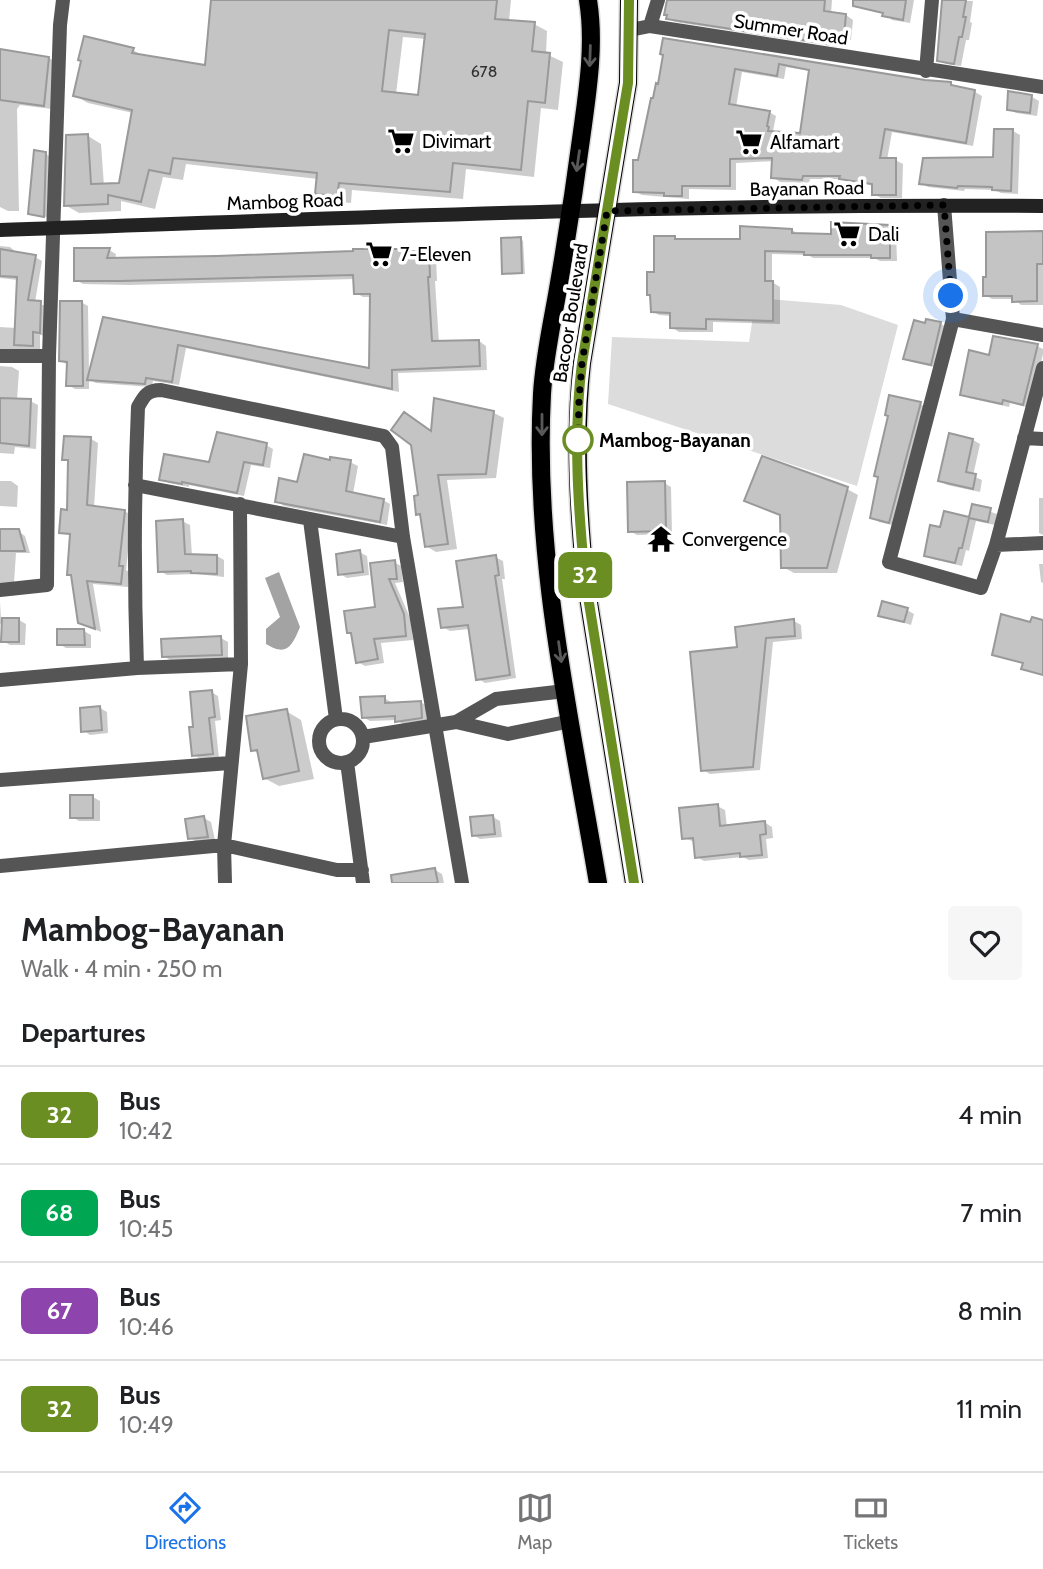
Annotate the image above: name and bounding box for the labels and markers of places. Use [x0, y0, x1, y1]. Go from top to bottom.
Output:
supermarket icon: Divimart [386, 126, 416, 156]
supermarket icon: Alfamart [734, 127, 764, 157]
place label: Divimart [422, 130, 492, 153]
place label: Alfamart [770, 131, 840, 154]
supermarket icon: Dali [832, 219, 862, 249]
place label: Dali [868, 223, 899, 246]
supermarket icon: 7-Eleven [364, 239, 394, 269]
place label: 7-Eleven [400, 243, 471, 266]
marker: Mambog-Bayanan [563, 425, 593, 455]
place label: Mambog-Bayanan [599, 429, 751, 452]
temple icon: Convergence [646, 524, 676, 554]
place label: Convergence [682, 528, 787, 551]

